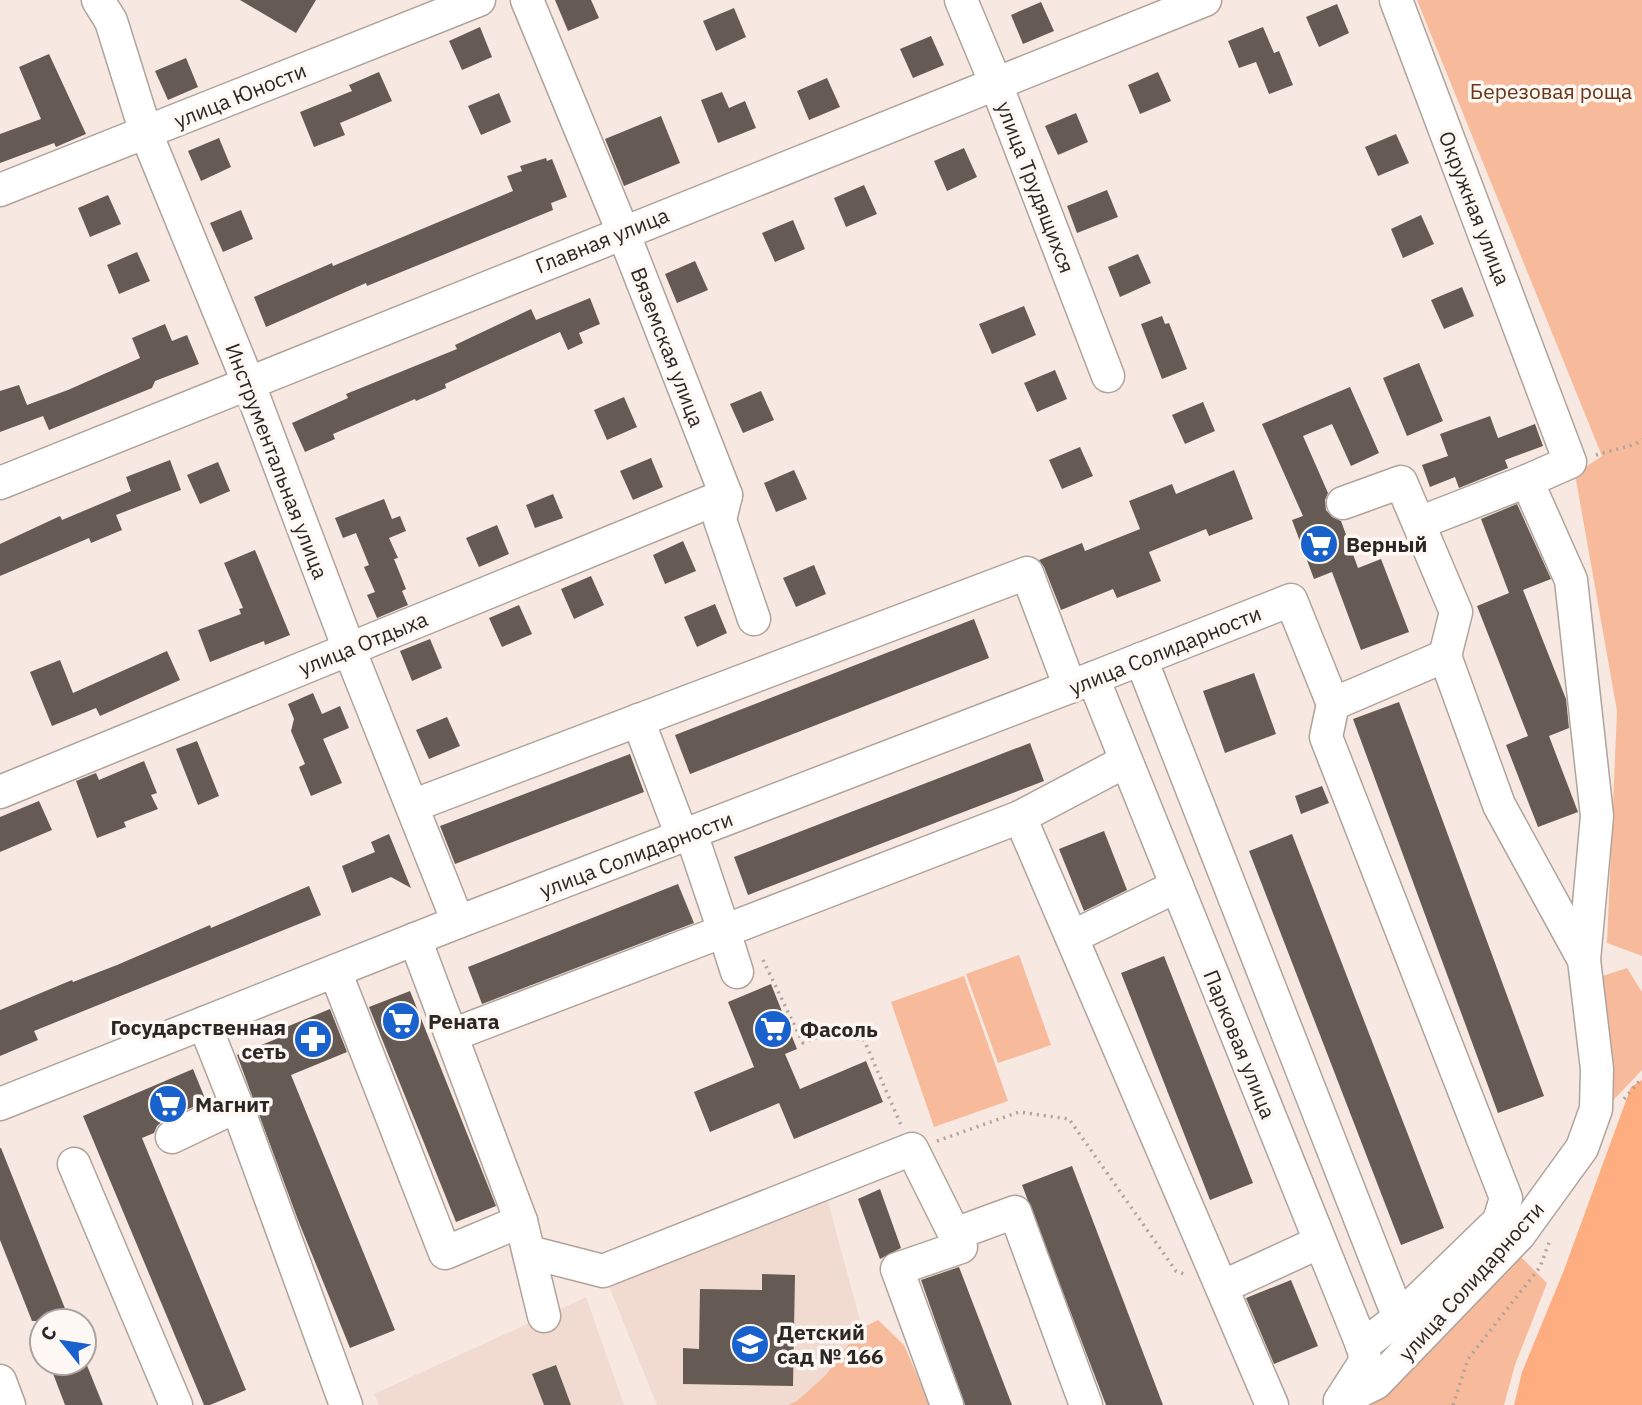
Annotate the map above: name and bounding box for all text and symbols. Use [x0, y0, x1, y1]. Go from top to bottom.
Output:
street label: улица Юности [170, 56, 310, 134]
park label: Березовая роща [1470, 77, 1632, 105]
street label: улица Трудящихся [990, 97, 1082, 277]
street label: Окружная улица [1433, 127, 1517, 289]
street label: Главная улица [531, 200, 673, 280]
street label: Вяземская улица [625, 263, 711, 431]
street label: Инструментальная улица [219, 339, 335, 583]
supermarket icon: Верный [1298, 523, 1340, 565]
place label: Верный [1346, 530, 1427, 558]
street label: улица Солидарности [1065, 599, 1265, 701]
street label: улица Отдыха [294, 604, 432, 682]
street label: улица Солидарности [535, 804, 737, 904]
street label: Парковая улица [1197, 965, 1283, 1123]
supermarket icon: Рената [380, 1000, 422, 1042]
place label: Рената [428, 1007, 500, 1035]
supermarket icon: Фасоль [752, 1008, 794, 1050]
place label: Государственная сеть [110, 1013, 286, 1065]
place label: Фасоль [800, 1015, 878, 1043]
pharmacy icon: Государственная сеть [292, 1018, 334, 1060]
supermarket icon: Магнит [147, 1083, 189, 1125]
place label: Магнит [195, 1090, 270, 1118]
street label: улица Солидарности [1392, 1195, 1550, 1367]
north arrow [28, 1307, 98, 1377]
place label: Детский сад № 166 [777, 1318, 884, 1370]
text: С [35, 1322, 62, 1345]
school or university icon: Детский сад № 166 [729, 1323, 771, 1365]

